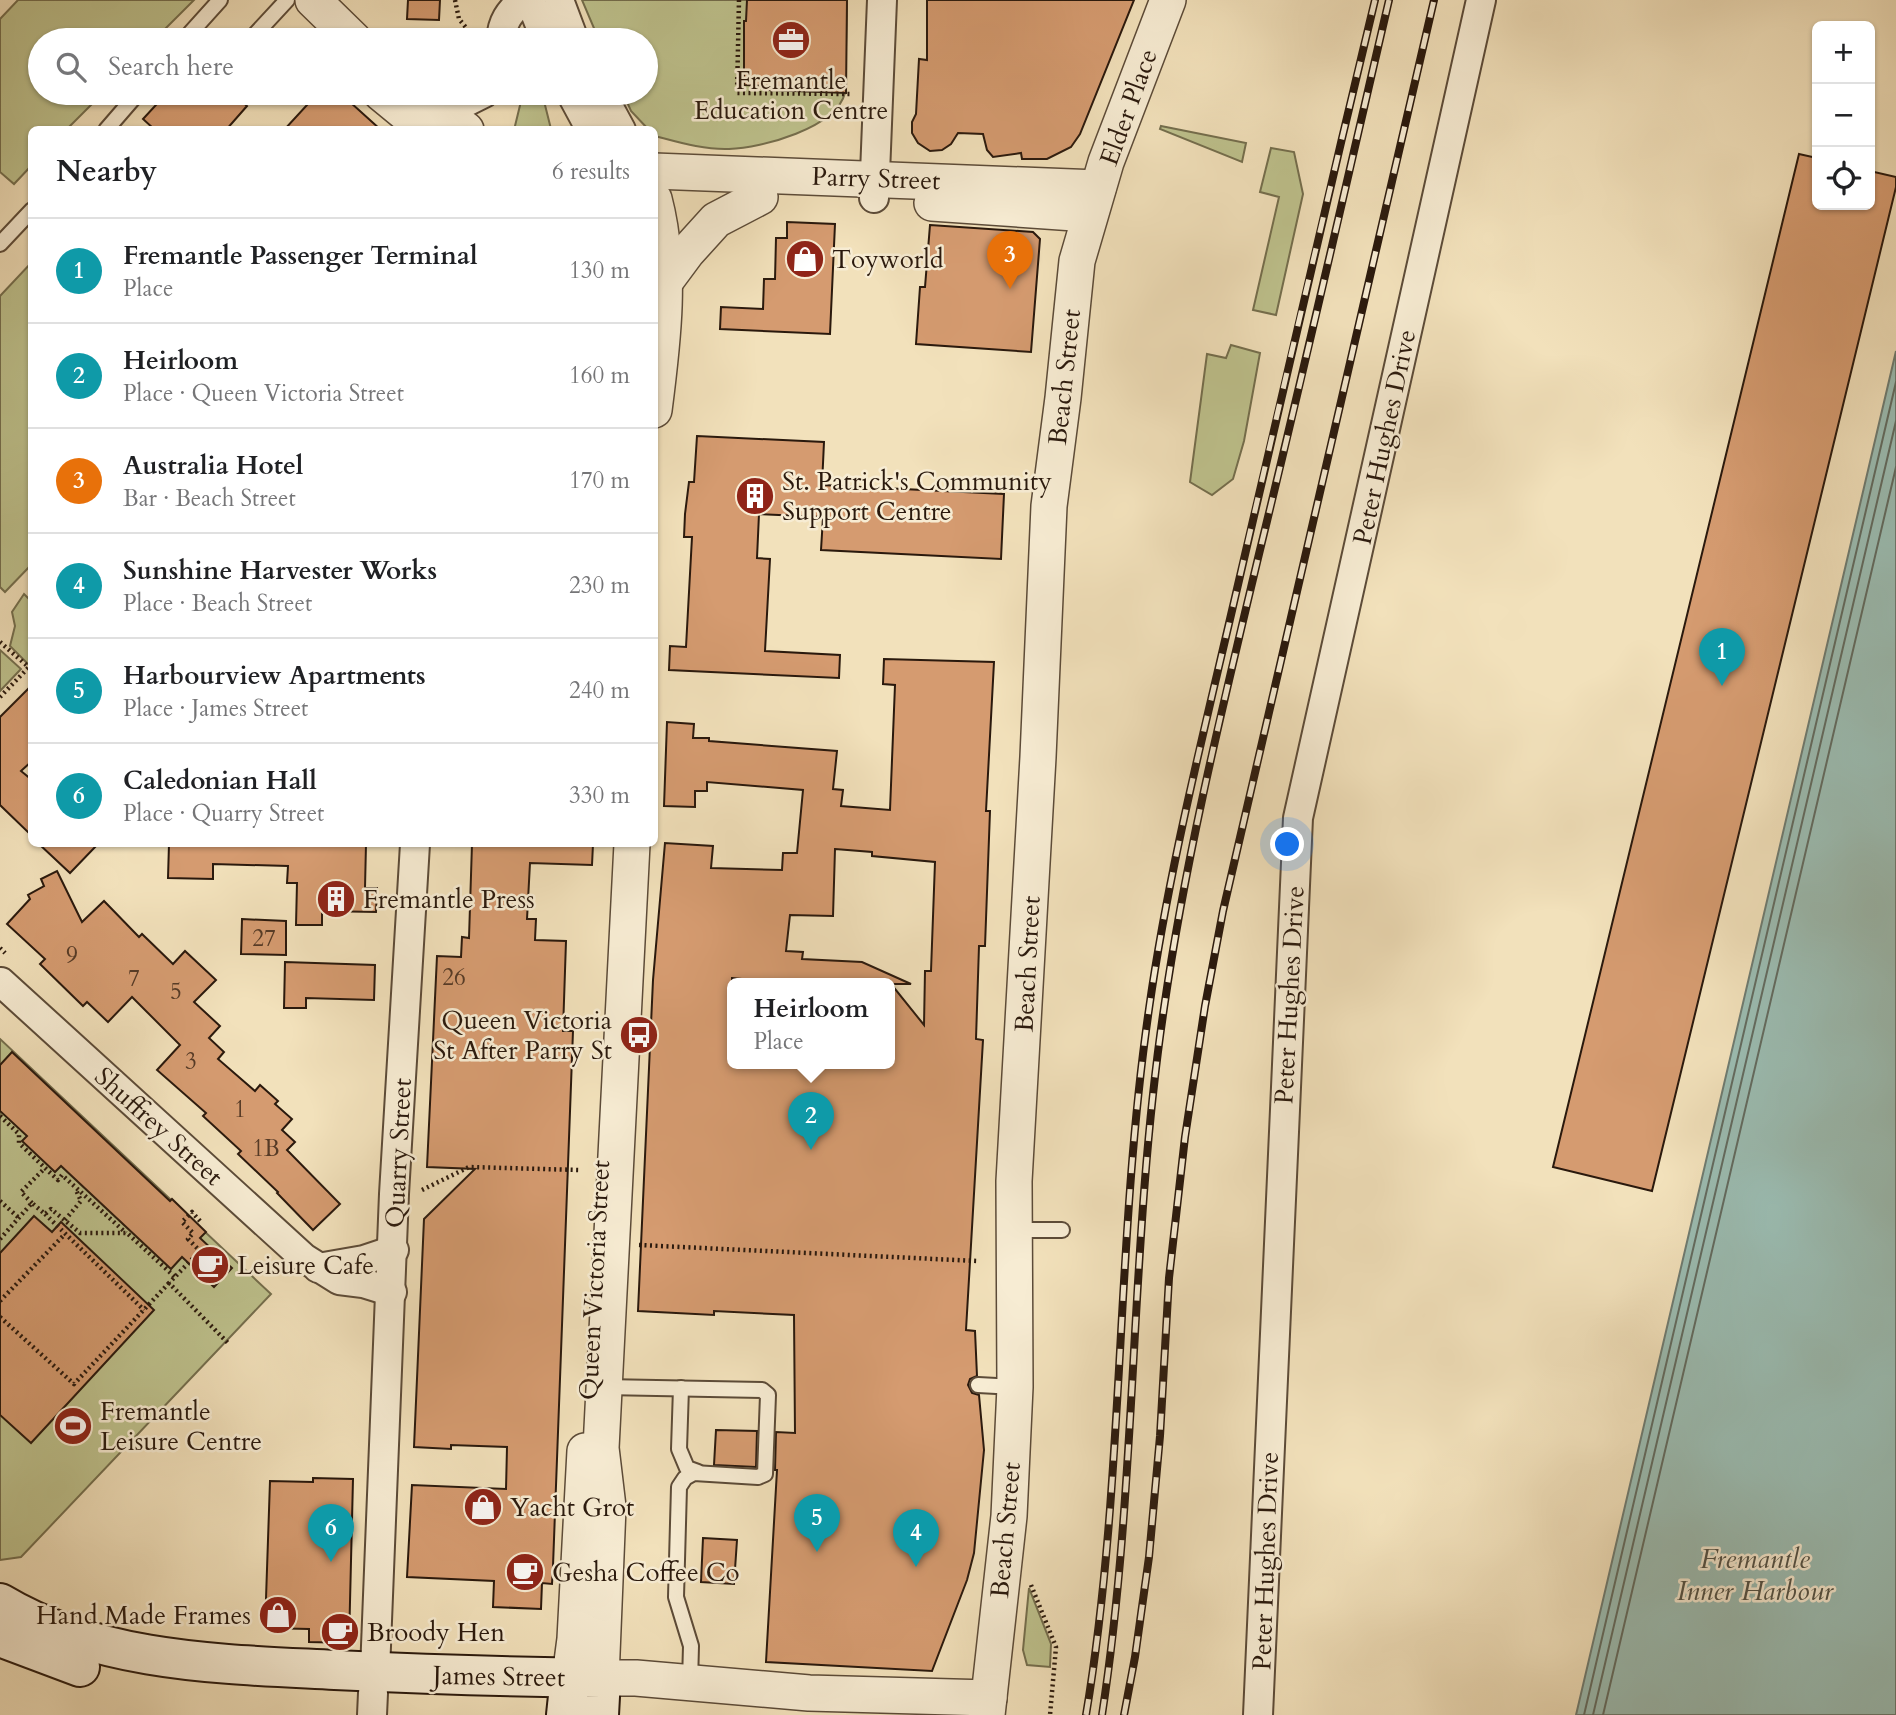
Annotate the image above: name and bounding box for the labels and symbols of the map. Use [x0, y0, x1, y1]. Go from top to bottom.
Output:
office icon: Fremantle Education Centre [770, 19, 812, 61]
street label: Elder Place [1091, 44, 1166, 170]
place label: Fremantle Education Centre [694, 63, 888, 128]
street label: Parry Street [811, 159, 941, 198]
pin: 3 [987, 231, 1033, 289]
shop icon: Toyworld [784, 238, 826, 280]
place label: Toyworld [832, 242, 944, 277]
street label: Beach Street [1040, 307, 1089, 447]
street label: Peter Hughes Drive [1345, 326, 1424, 548]
place label: St. Patrick's Community Support Centre [782, 464, 1052, 529]
building icon: St. Patrick's Community Support Centre [734, 475, 776, 517]
pin: 1 [1699, 628, 1745, 686]
your location [1270, 827, 1304, 861]
building icon: Fremantle Press [315, 878, 357, 920]
place label: Fremantle Press [363, 882, 535, 917]
street label: Peter Hughes Drive [1266, 885, 1313, 1105]
street label: Beach Street [1006, 895, 1049, 1033]
house number: 27 [252, 923, 276, 954]
house number: 9 [66, 940, 78, 971]
house number: 26 [442, 962, 466, 993]
house number: 7 [128, 963, 140, 994]
house number: 5 [170, 976, 182, 1007]
place label: Queen Victoria St After Parry St [433, 1003, 612, 1068]
bus stop icon: Queen Victoria St After Parry St [618, 1014, 660, 1056]
house number: 3 [185, 1046, 197, 1077]
street label: Shuffrey Street [87, 1059, 230, 1193]
street label: Quarry Street [377, 1077, 420, 1229]
pin: 2 [788, 1092, 834, 1150]
house number: 1 [234, 1094, 246, 1125]
house number: 1B [252, 1133, 280, 1164]
street label: Queen Victoria Street [571, 1159, 618, 1401]
cafe icon: Leisure Cafe [189, 1244, 231, 1286]
place label: Leisure Cafe [237, 1248, 374, 1283]
place label: Fremantle Leisure Centre [100, 1394, 262, 1459]
sports icon: Fremantle Leisure Centre [52, 1405, 94, 1447]
street label: Peter Hughes Drive [1244, 1451, 1287, 1671]
street label: Beach Street [982, 1461, 1029, 1599]
shop icon: Yacht Grot [462, 1486, 504, 1528]
place label: Yacht Grot [510, 1490, 634, 1525]
pin: 5 [794, 1494, 840, 1552]
pin: 6 [308, 1504, 354, 1562]
pin: 4 [893, 1509, 939, 1567]
water label: Fremantle Inner Harbour [1677, 1540, 1834, 1610]
cafe icon: Gesha Coffee Co [504, 1551, 546, 1593]
place label: Gesha Coffee Co [552, 1555, 740, 1590]
shop icon: Hand Made Frames [257, 1594, 299, 1636]
place label: Hand Made Frames [36, 1598, 251, 1633]
cafe icon: Broody Hen [319, 1611, 361, 1653]
place label: Broody Hen [367, 1615, 505, 1650]
street label: James Street [429, 1658, 565, 1695]

